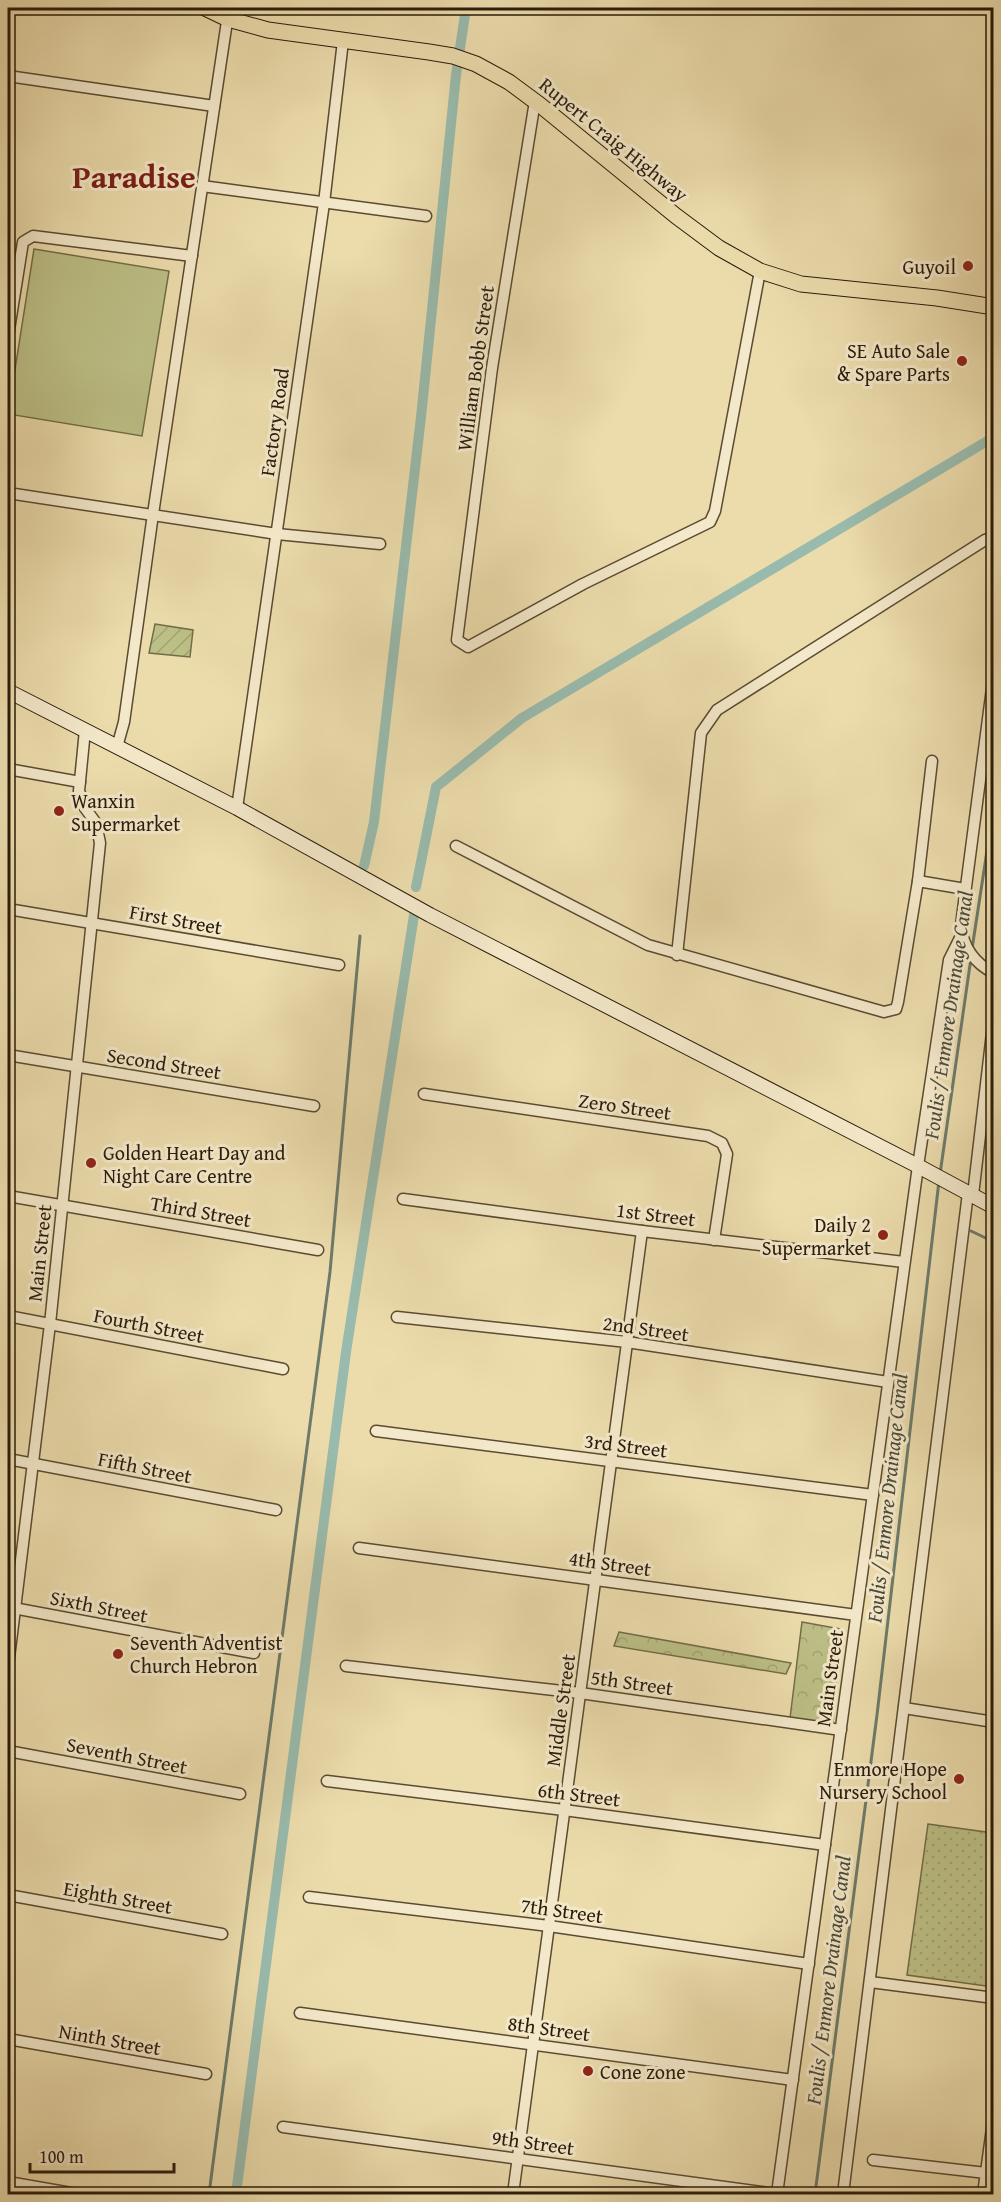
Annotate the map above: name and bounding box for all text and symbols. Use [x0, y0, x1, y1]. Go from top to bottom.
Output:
street label: Rupert Craig Highway [533, 70, 695, 208]
district label: Paradise [72, 153, 196, 200]
place label: Guyoil [902, 252, 956, 281]
marker: Guyoil [961, 259, 975, 273]
street label: William Bobb Street [449, 283, 501, 453]
place label: SE Auto Sale & Spare Parts [837, 336, 950, 388]
marker: SE Auto Sale & Spare Parts [955, 354, 969, 368]
street label: Factory Road [252, 366, 296, 478]
place label: Wanxin Supermarket [71, 786, 180, 838]
marker: Wanxin Supermarket [52, 804, 66, 818]
water label: Foulis / Enmore Drainage Canal [915, 889, 981, 1142]
street label: First Street [127, 897, 225, 941]
street label: Second Street [105, 1040, 223, 1086]
street label: Zero Street [577, 1085, 673, 1127]
place label: Golden Heart Day and Night Care Centre [103, 1138, 286, 1190]
marker: Golden Heart Day and Night Care Centre [84, 1156, 98, 1170]
street label: Third Street [148, 1188, 254, 1234]
street label: 1st Street [615, 1195, 697, 1233]
street label: Main Street [19, 1203, 59, 1303]
place label: Daily 2 Supermarket [762, 1210, 871, 1262]
marker: Daily 2 Supermarket [876, 1228, 890, 1242]
street label: Fourth Street [91, 1300, 207, 1350]
street label: 2nd Street [601, 1308, 691, 1348]
water label: Foulis / Enmore Drainage Canal [858, 1372, 916, 1625]
street label: 3rd Street [583, 1426, 669, 1464]
street label: Fifth Street [96, 1444, 194, 1490]
street label: 4th Street [567, 1543, 653, 1583]
street label: Sixth Street [48, 1582, 150, 1630]
place label: Seventh Adventist Church Hebron [130, 1628, 283, 1680]
street label: Main Street [808, 1628, 850, 1728]
marker: Seventh Adventist Church Hebron [111, 1647, 125, 1661]
street label: Middle Street [538, 1652, 582, 1768]
street label: 5th Street [589, 1662, 675, 1702]
street label: Seventh Street [64, 1729, 190, 1781]
place label: Enmore Hope Nursery School [819, 1754, 947, 1806]
marker: Enmore Hope Nursery School [952, 1772, 966, 1786]
street label: 6th Street [536, 1775, 622, 1813]
water label: Foulis / Enmore Drainage Canal [797, 1854, 859, 2107]
street label: Eighth Street [61, 1873, 175, 1921]
street label: 7th Street [519, 1890, 605, 1930]
street label: 8th Street [506, 2008, 592, 2048]
street label: Ninth Street [57, 2016, 163, 2062]
place label: Cone zone [600, 2057, 686, 2086]
marker: Cone zone [581, 2064, 595, 2078]
street label: 9th Street [490, 2122, 576, 2162]
scale bar [30, 2136, 174, 2174]
text: 100 m [39, 2143, 84, 2170]

